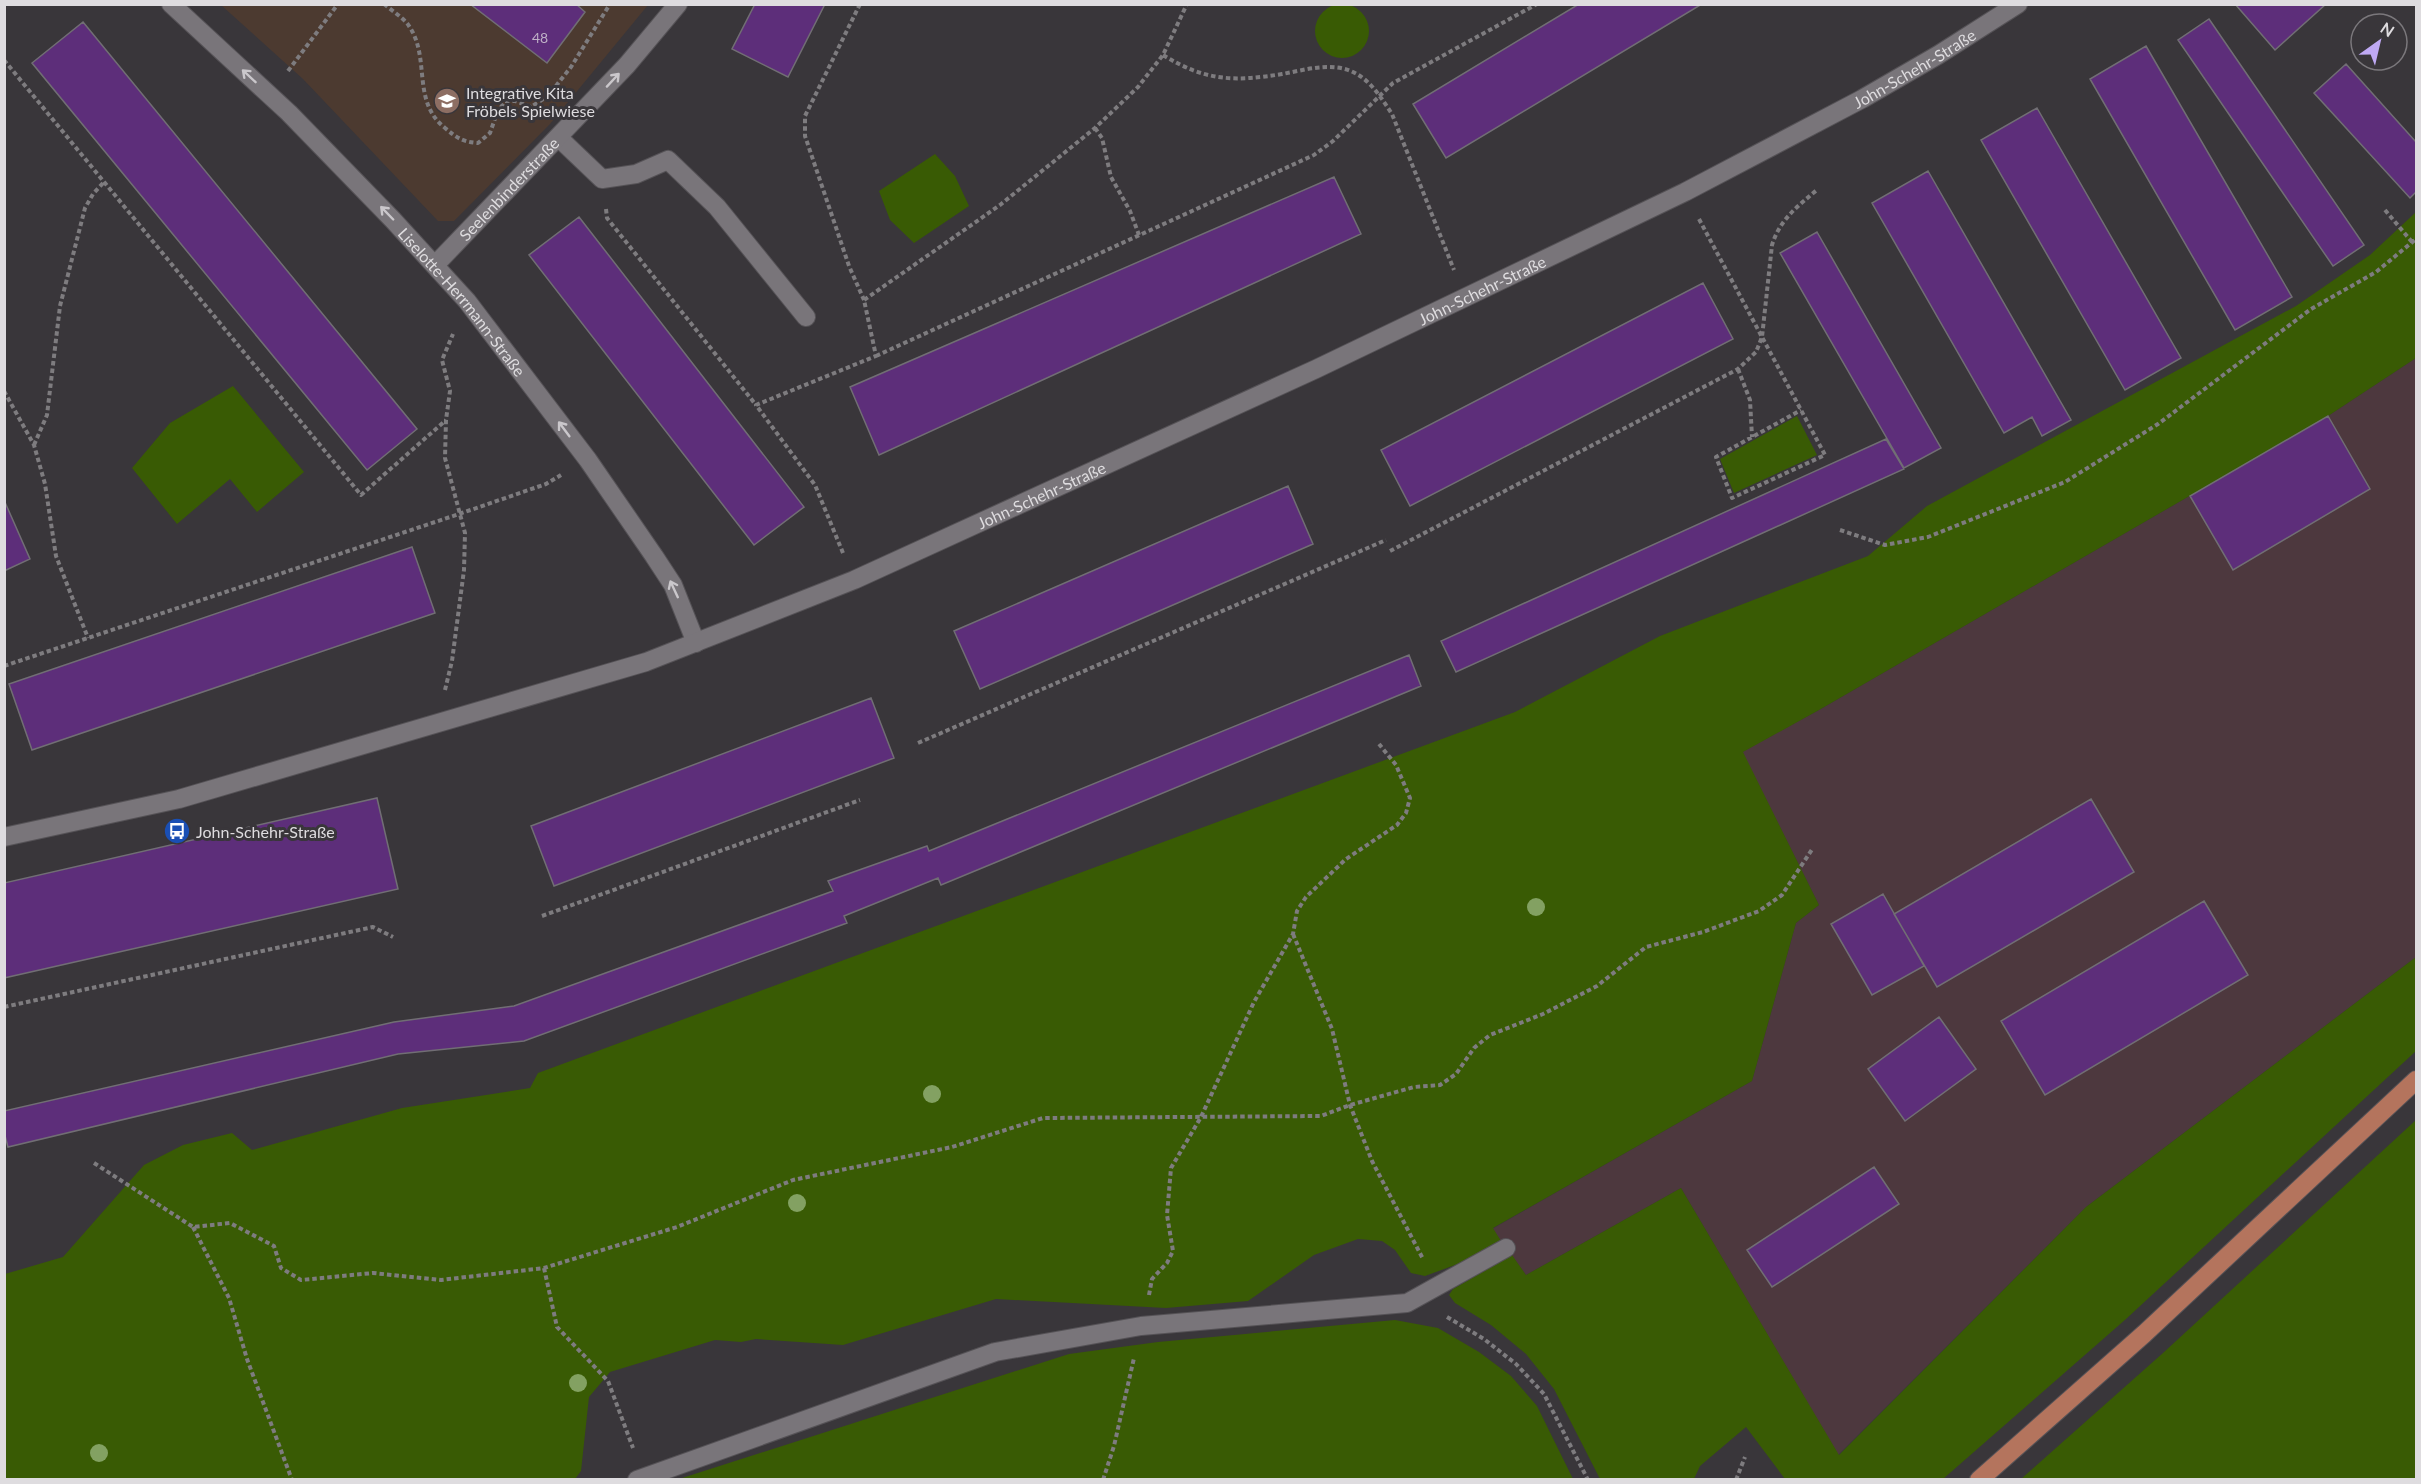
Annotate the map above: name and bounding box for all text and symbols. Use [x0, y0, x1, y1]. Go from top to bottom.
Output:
north arrow [2349, 12, 2409, 72]
text: N [2377, 18, 2398, 40]
street label: John-Schehr-Straße [1850, 24, 1979, 112]
house number: 48 [532, 29, 548, 46]
one-way arrow [242, 69, 257, 83]
one-way arrow [606, 72, 621, 87]
place label: Integrative Kita Fröbels Spielwiese [466, 83, 595, 120]
school or university icon: Integrative Kita Fröbels Spielwiese [432, 86, 462, 116]
street label: Seelenbinderstraße [455, 133, 562, 244]
one-way arrow [380, 206, 394, 221]
street label: Liselotte-Herrmann-Straße [395, 223, 530, 380]
street label: John-Schehr-Straße [1415, 251, 1548, 328]
one-way arrow [558, 421, 571, 437]
street label: John-Schehr-Straße [974, 457, 1108, 532]
one-way arrow [668, 581, 679, 599]
bus stop icon: John-Schehr-Straße [162, 816, 192, 846]
place label: John-Schehr-Straße [196, 822, 335, 841]

